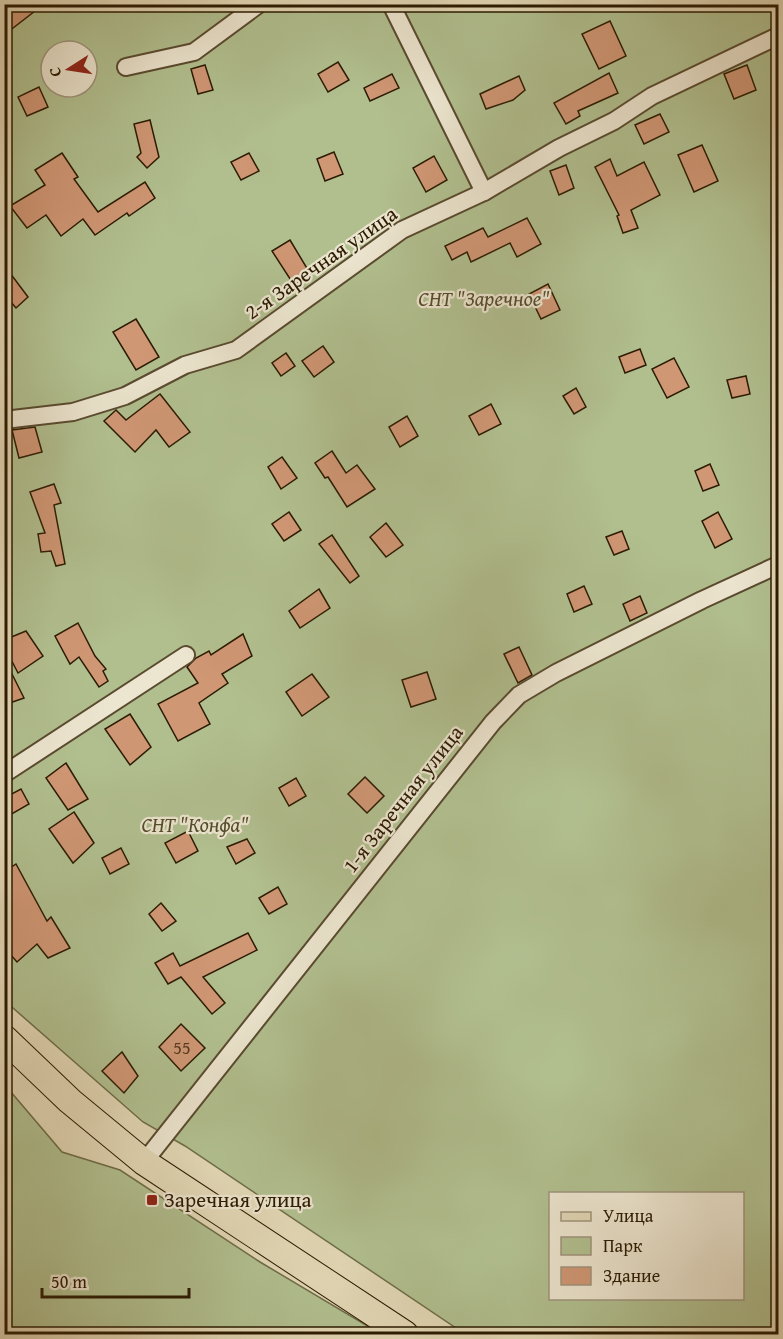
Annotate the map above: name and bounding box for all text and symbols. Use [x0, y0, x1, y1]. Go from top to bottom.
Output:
north arrow [39, 39, 99, 99]
text: С [42, 65, 67, 79]
street label: 2-я Заречная улица [238, 198, 403, 327]
park label: СНТ "Заречное" [418, 283, 550, 314]
street label: 1-я Заречная улица [335, 718, 470, 879]
park label: СНТ "Конфа" [141, 809, 249, 840]
house number: 55 [173, 1034, 191, 1061]
place label: Заречная улица [164, 1184, 311, 1215]
legend [549, 1192, 744, 1300]
marker: Заречная улица [145, 1193, 159, 1207]
text: Улица [603, 1202, 654, 1229]
text: Парк [603, 1232, 643, 1259]
scale bar [42, 1261, 189, 1299]
text: Здание [603, 1262, 660, 1289]
text: 50 m [51, 1268, 87, 1295]

